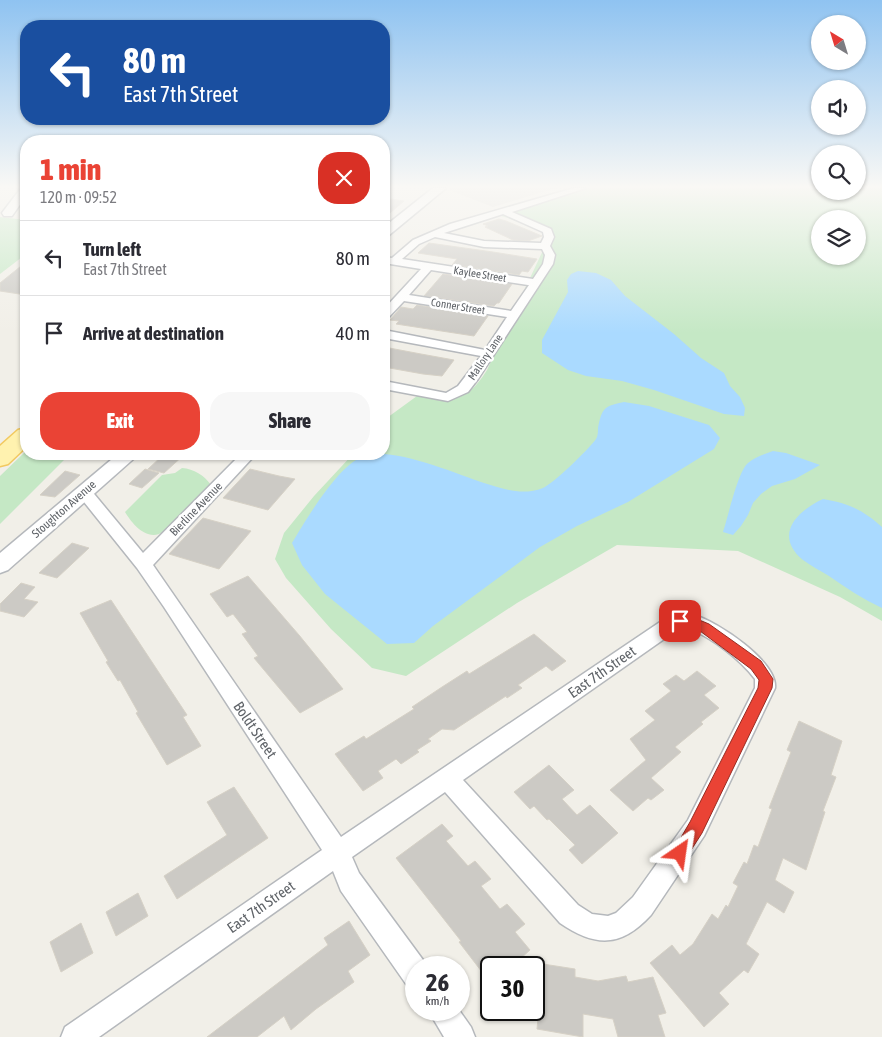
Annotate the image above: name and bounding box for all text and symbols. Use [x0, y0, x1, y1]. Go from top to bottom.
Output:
north arrow [811, 15, 866, 70]
map controls [811, 15, 866, 265]
icon: left [40, 40, 105, 105]
text: 80 m [123, 40, 186, 80]
button: sound [811, 80, 866, 135]
text: East 7th Street [123, 81, 238, 107]
button: search [811, 145, 866, 200]
text: 1 min [40, 152, 101, 186]
button: close [318, 152, 370, 204]
text: 120 m · 09:52 [40, 188, 117, 206]
button: layers [811, 210, 866, 265]
text: Turn left [83, 238, 141, 260]
icon: left [40, 244, 68, 272]
text: 80 m [336, 247, 370, 269]
text: East 7th Street [83, 260, 167, 278]
street label: Kaylee Street [453, 264, 507, 284]
street label: Conner Street [430, 296, 486, 316]
icon: arrive [40, 319, 68, 347]
text: Arrive at destination [83, 322, 224, 344]
text: 40 m [336, 322, 370, 344]
street label: Mallory Lane [465, 332, 505, 382]
button: Exit [40, 392, 200, 450]
button: Share [210, 392, 370, 450]
street label: Stoughton Avenue [29, 477, 99, 541]
street label: Bierline Avenue [167, 479, 225, 539]
pin [659, 600, 701, 642]
icon: arrive [666, 607, 694, 635]
street label: East 7th Street [565, 642, 639, 701]
street label: Boldt Street [230, 698, 280, 761]
position arrow [653, 826, 705, 878]
street label: East 7th Street [224, 877, 298, 936]
speed limit sign: 30 [480, 956, 545, 1021]
text: 26 [426, 968, 449, 996]
text: km/h [426, 994, 449, 1008]

